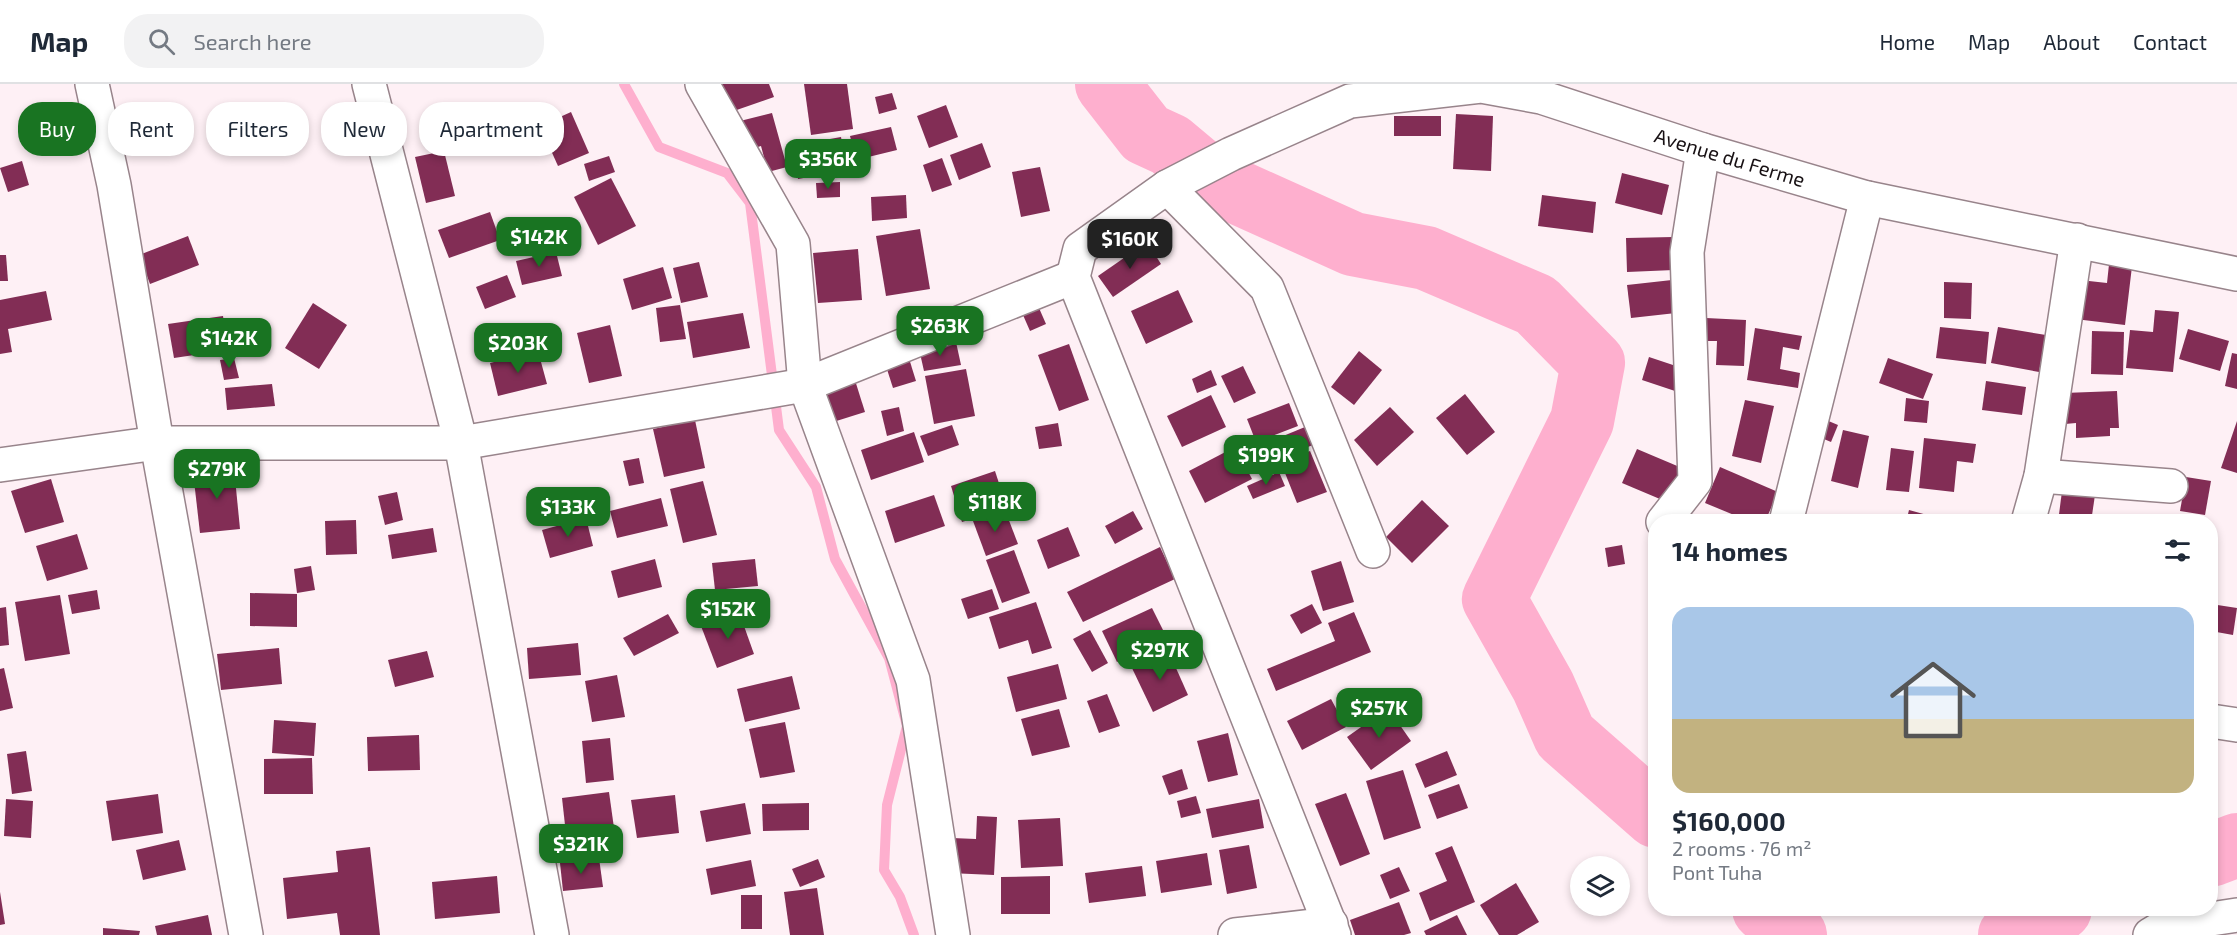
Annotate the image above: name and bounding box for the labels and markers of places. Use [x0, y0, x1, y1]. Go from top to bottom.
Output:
pin: $356K [786, 139, 870, 190]
pin: $142K [497, 217, 581, 268]
pin: $160K [1088, 219, 1172, 270]
pin: $263K [898, 306, 982, 357]
pin: $142K [187, 318, 271, 369]
pin: $203K [476, 323, 560, 374]
pin: $199K [1224, 435, 1308, 486]
pin: $279K [175, 449, 259, 500]
pin: $118K [953, 482, 1037, 533]
pin: $133K [526, 487, 610, 538]
pin: $152K [686, 589, 770, 640]
pin: $297K [1118, 630, 1202, 681]
pin: $257K [1337, 688, 1421, 739]
pin: $321K [539, 824, 623, 875]

